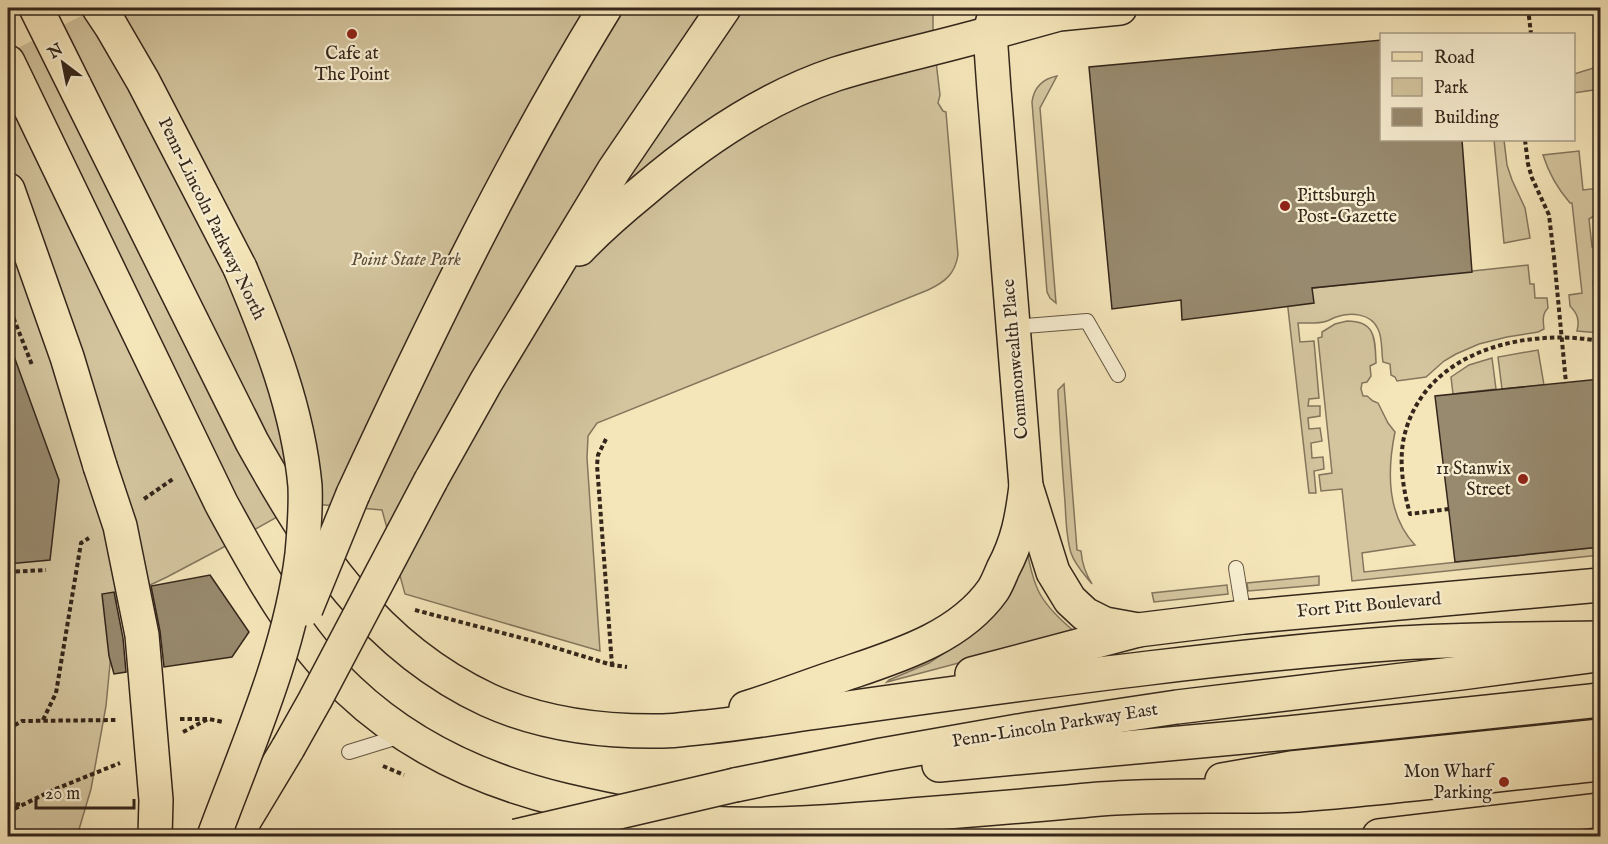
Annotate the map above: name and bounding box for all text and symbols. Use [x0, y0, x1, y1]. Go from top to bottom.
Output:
marker: Cafe at The Point [345, 27, 359, 41]
north arrow [33, 33, 93, 93]
legend [1380, 33, 1575, 141]
text: N [44, 40, 67, 65]
place label: Cafe at The Point [314, 43, 390, 87]
text: Road [1434, 47, 1475, 70]
text: Park [1434, 77, 1469, 100]
text: Building [1434, 107, 1499, 130]
street label: Penn-Lincoln Parkway North [152, 114, 270, 324]
place label: Pittsburgh Post-Gazette [1297, 185, 1397, 229]
marker: Pittsburgh Post-Gazette [1278, 199, 1292, 213]
park label: Point State Park [351, 249, 461, 272]
street label: Commonwealth Place [998, 278, 1034, 440]
place label: 11 Stanwix Street [1436, 458, 1511, 502]
marker: 11 Stanwix Street [1516, 472, 1530, 486]
street label: Fort Pitt Boulevard [1296, 588, 1443, 624]
street label: Penn-Lincoln Parkway East [950, 698, 1160, 754]
place label: Mon Wharf Parking [1404, 761, 1495, 805]
scale bar [36, 772, 134, 810]
marker: Mon Wharf Parking [1497, 775, 1511, 789]
text: 20 m [45, 783, 80, 806]

